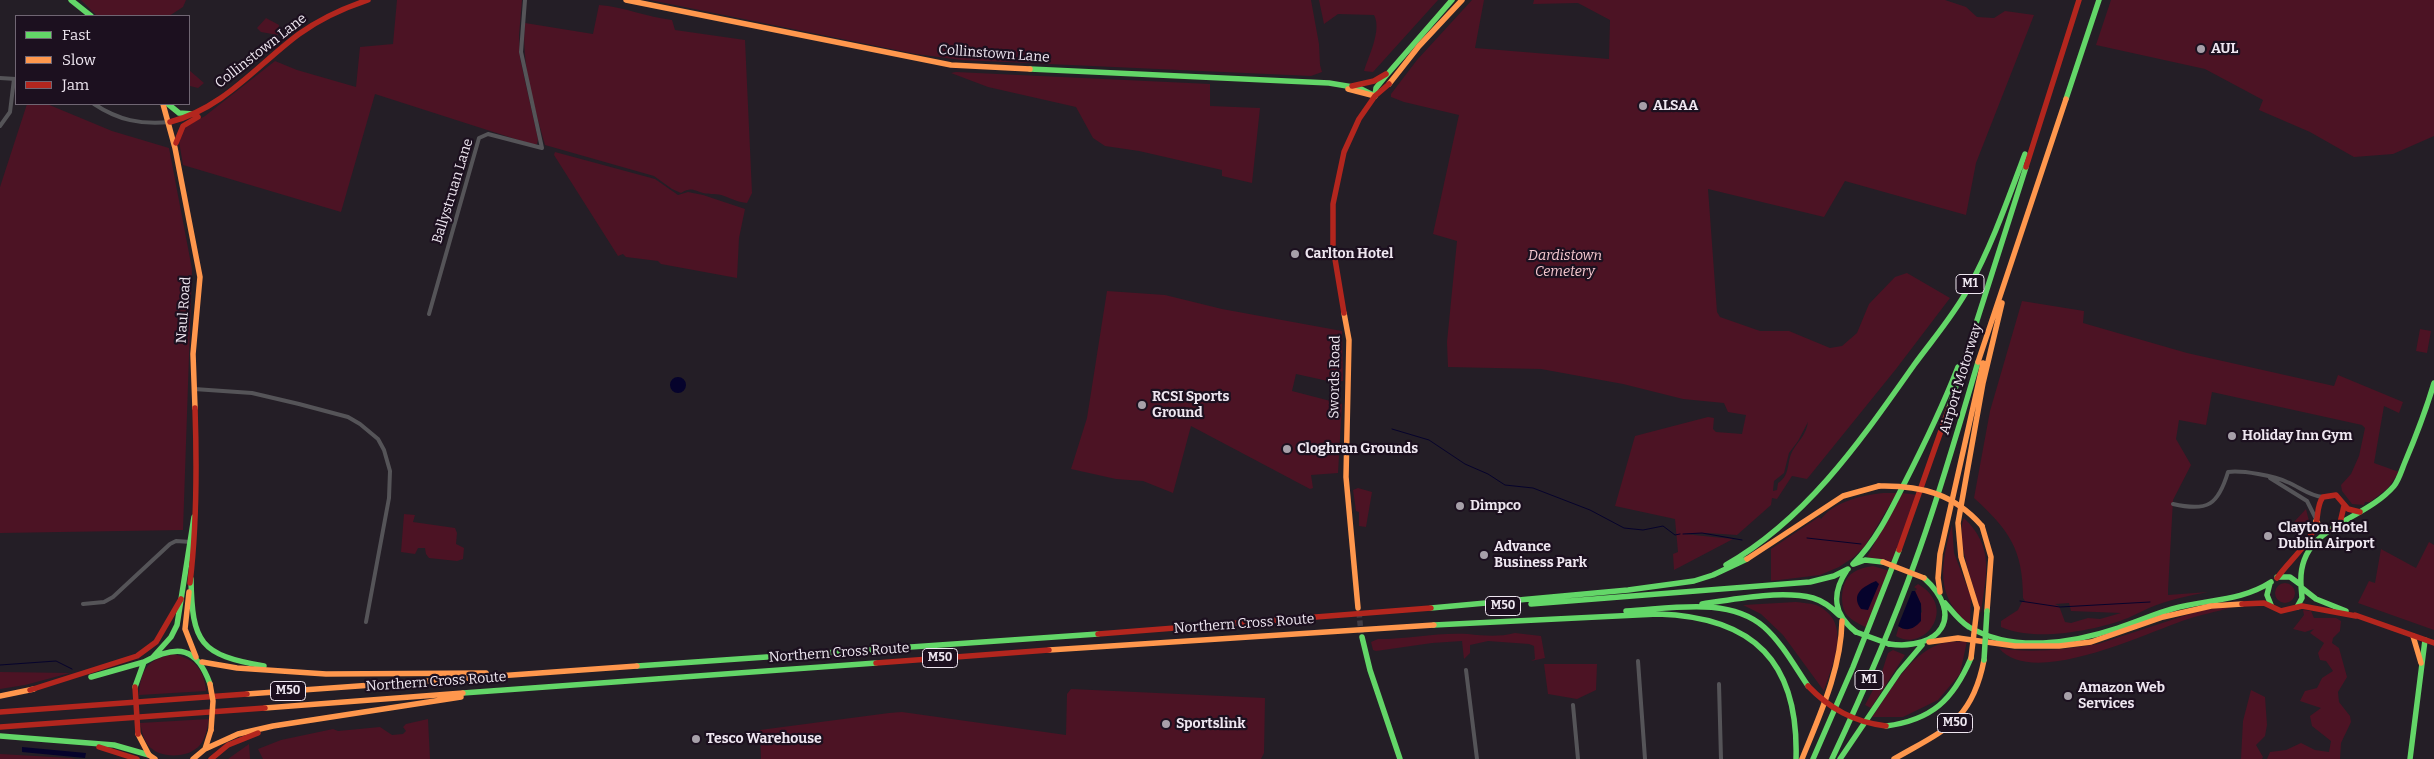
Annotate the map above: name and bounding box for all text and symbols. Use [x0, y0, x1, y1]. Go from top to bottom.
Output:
street label: Collinstown Lane [212, 10, 310, 92]
legend [15, 15, 190, 105]
text: Fast [62, 26, 91, 44]
place label: AUL [2211, 41, 2238, 57]
street label: Collinstown Lane [938, 42, 1050, 66]
marker: AUL [2195, 43, 2207, 55]
text: Slow [62, 51, 96, 69]
text: Jam [62, 76, 89, 94]
place label: ALSAA [1653, 98, 1698, 114]
marker: ALSAA [1637, 100, 1649, 112]
street label: Ballystruan Lane [429, 136, 477, 246]
place label: Carlton Hotel [1305, 246, 1393, 262]
marker: Carlton Hotel [1289, 248, 1301, 260]
park label: Dardistown Cemetery [1528, 248, 1602, 280]
road number: M1 [1956, 274, 1984, 294]
street label: Naul Road [173, 276, 195, 344]
street label: Airport Motorway [1936, 321, 1986, 437]
street label: Swords Road [1326, 335, 1344, 419]
place label: RCSI Sports Ground [1152, 389, 1229, 422]
marker: RCSI Sports Ground [1136, 399, 1148, 411]
place label: Holiday Inn Gym [2242, 428, 2352, 444]
marker: Holiday Inn Gym [2226, 430, 2238, 442]
place label: Cloghran Grounds [1297, 441, 1418, 457]
marker: Cloghran Grounds [1281, 443, 1293, 455]
place label: Dimpco [1470, 498, 1521, 514]
marker: Dimpco [1454, 500, 1466, 512]
place label: Clayton Hotel Dublin Airport [2278, 520, 2375, 552]
marker: Clayton Hotel Dublin Airport [2262, 530, 2274, 542]
place label: Advance Business Park [1494, 539, 1587, 572]
marker: Advance Business Park [1478, 549, 1490, 561]
road number: M50 [1486, 596, 1520, 616]
street label: Northern Cross Route [1173, 611, 1315, 637]
street label: Northern Cross Route [768, 640, 910, 666]
road number: M50 [922, 648, 958, 668]
street label: Northern Cross Route [365, 669, 507, 695]
road number: M1 [1855, 670, 1883, 690]
place label: Amazon Web Services [2078, 680, 2165, 712]
road number: M50 [270, 681, 306, 700]
marker: Amazon Web Services [2062, 690, 2074, 702]
road number: M50 [1938, 714, 1972, 732]
place label: Sportslink [1176, 716, 1246, 732]
marker: Sportslink [1160, 718, 1172, 730]
place label: Tesco Warehouse [706, 731, 822, 747]
marker: Tesco Warehouse [690, 733, 702, 745]

